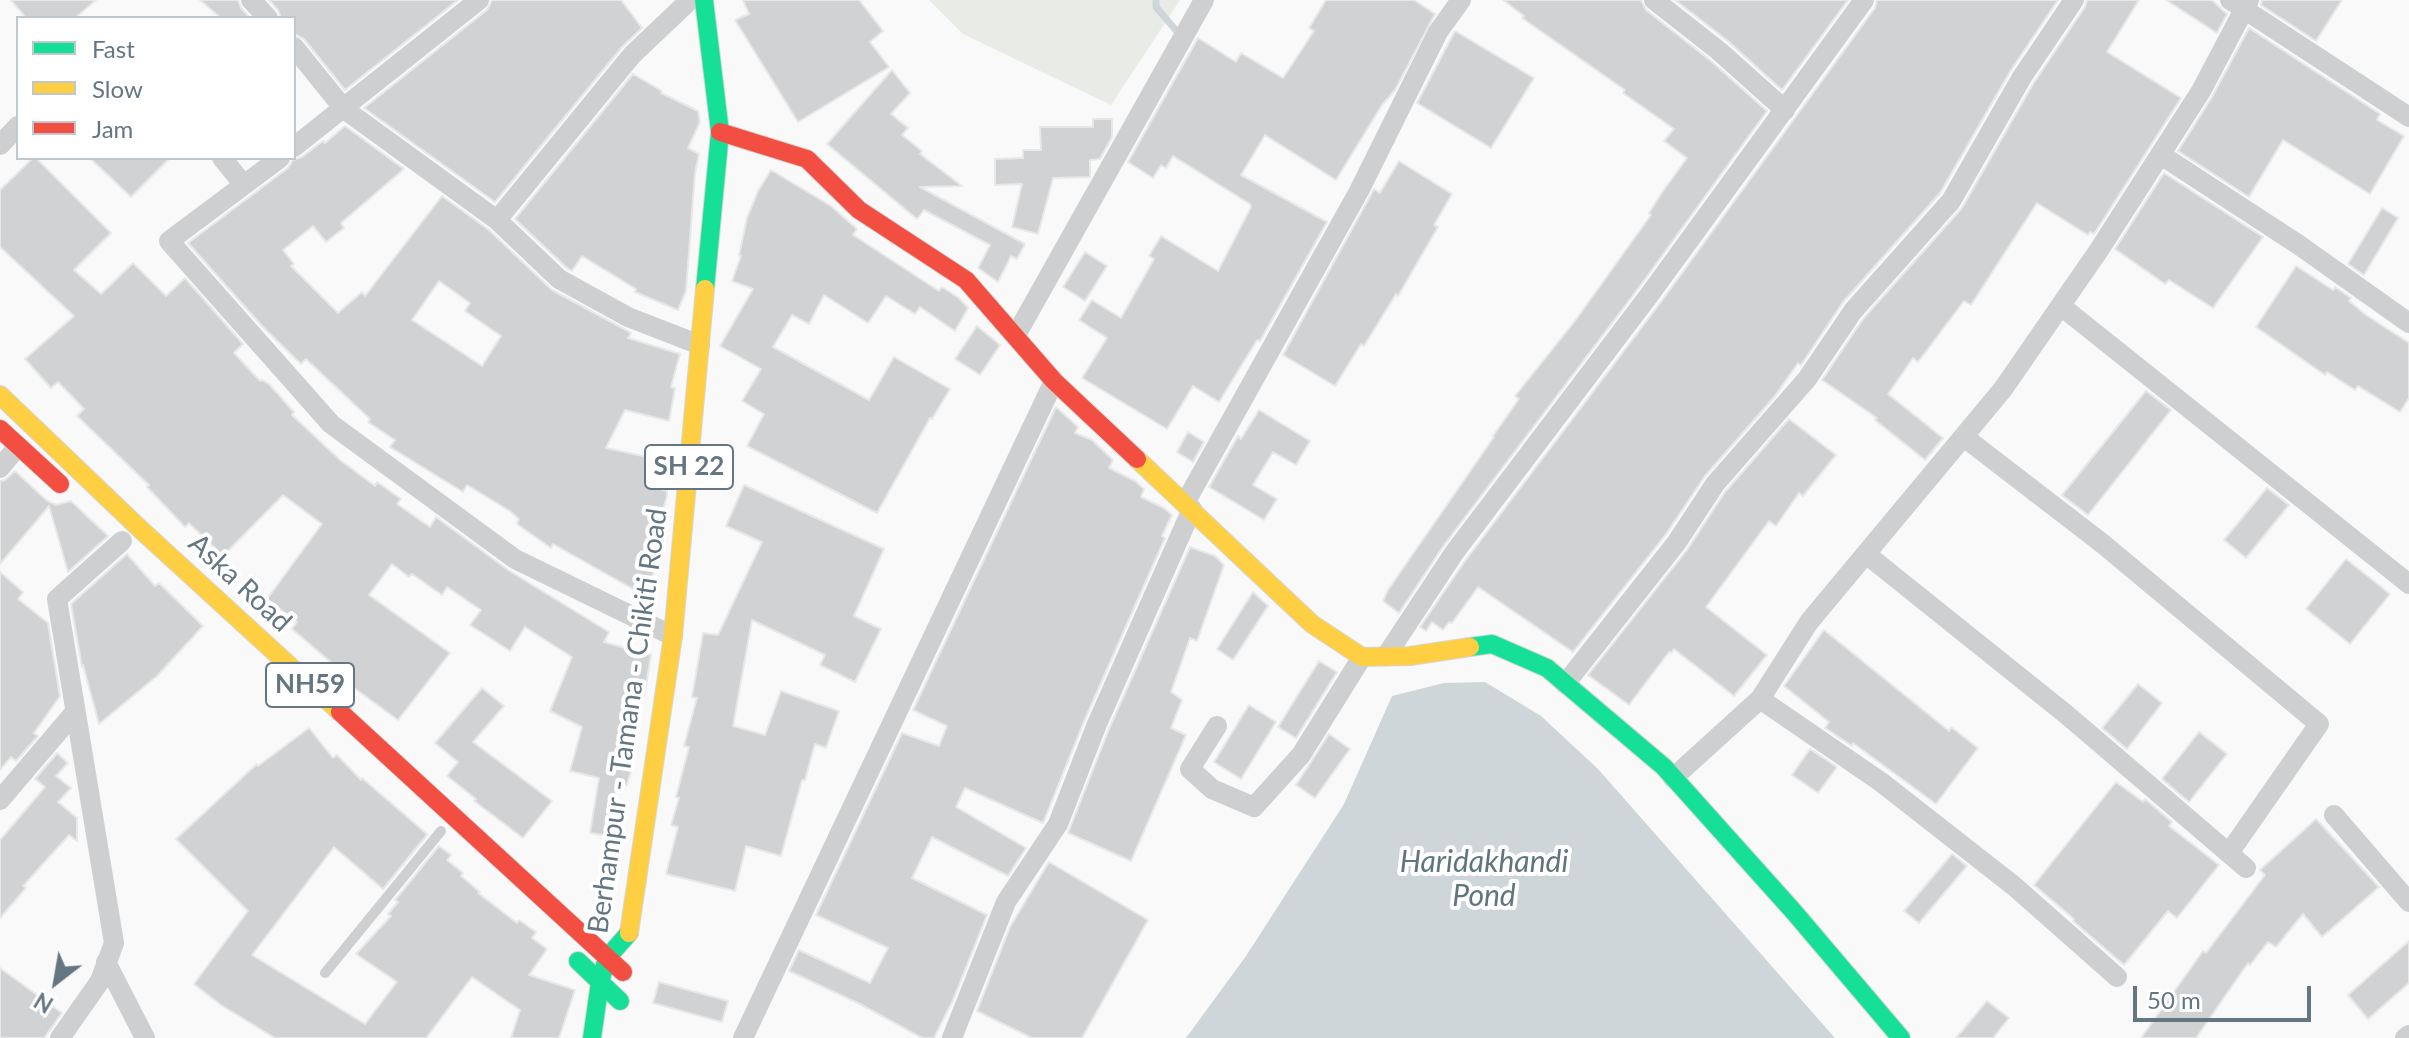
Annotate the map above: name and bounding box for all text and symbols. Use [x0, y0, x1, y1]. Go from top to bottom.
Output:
legend [16, 16, 296, 160]
text: Fast [92, 34, 135, 63]
text: Slow [92, 74, 143, 103]
text: Jam [92, 114, 133, 143]
road number: SH 22 [645, 445, 733, 489]
street label: Berhampur - Tamana - Chikiti Road [582, 506, 674, 936]
street label: Aska Road [182, 527, 298, 639]
road number: NH59 [266, 663, 354, 707]
water label: Haridakhandi Pond [1400, 844, 1568, 914]
north arrow [16, 942, 96, 1022]
scale bar [2137, 970, 2315, 1020]
text: 50 m [2147, 985, 2201, 1014]
text: N [29, 987, 58, 1019]

